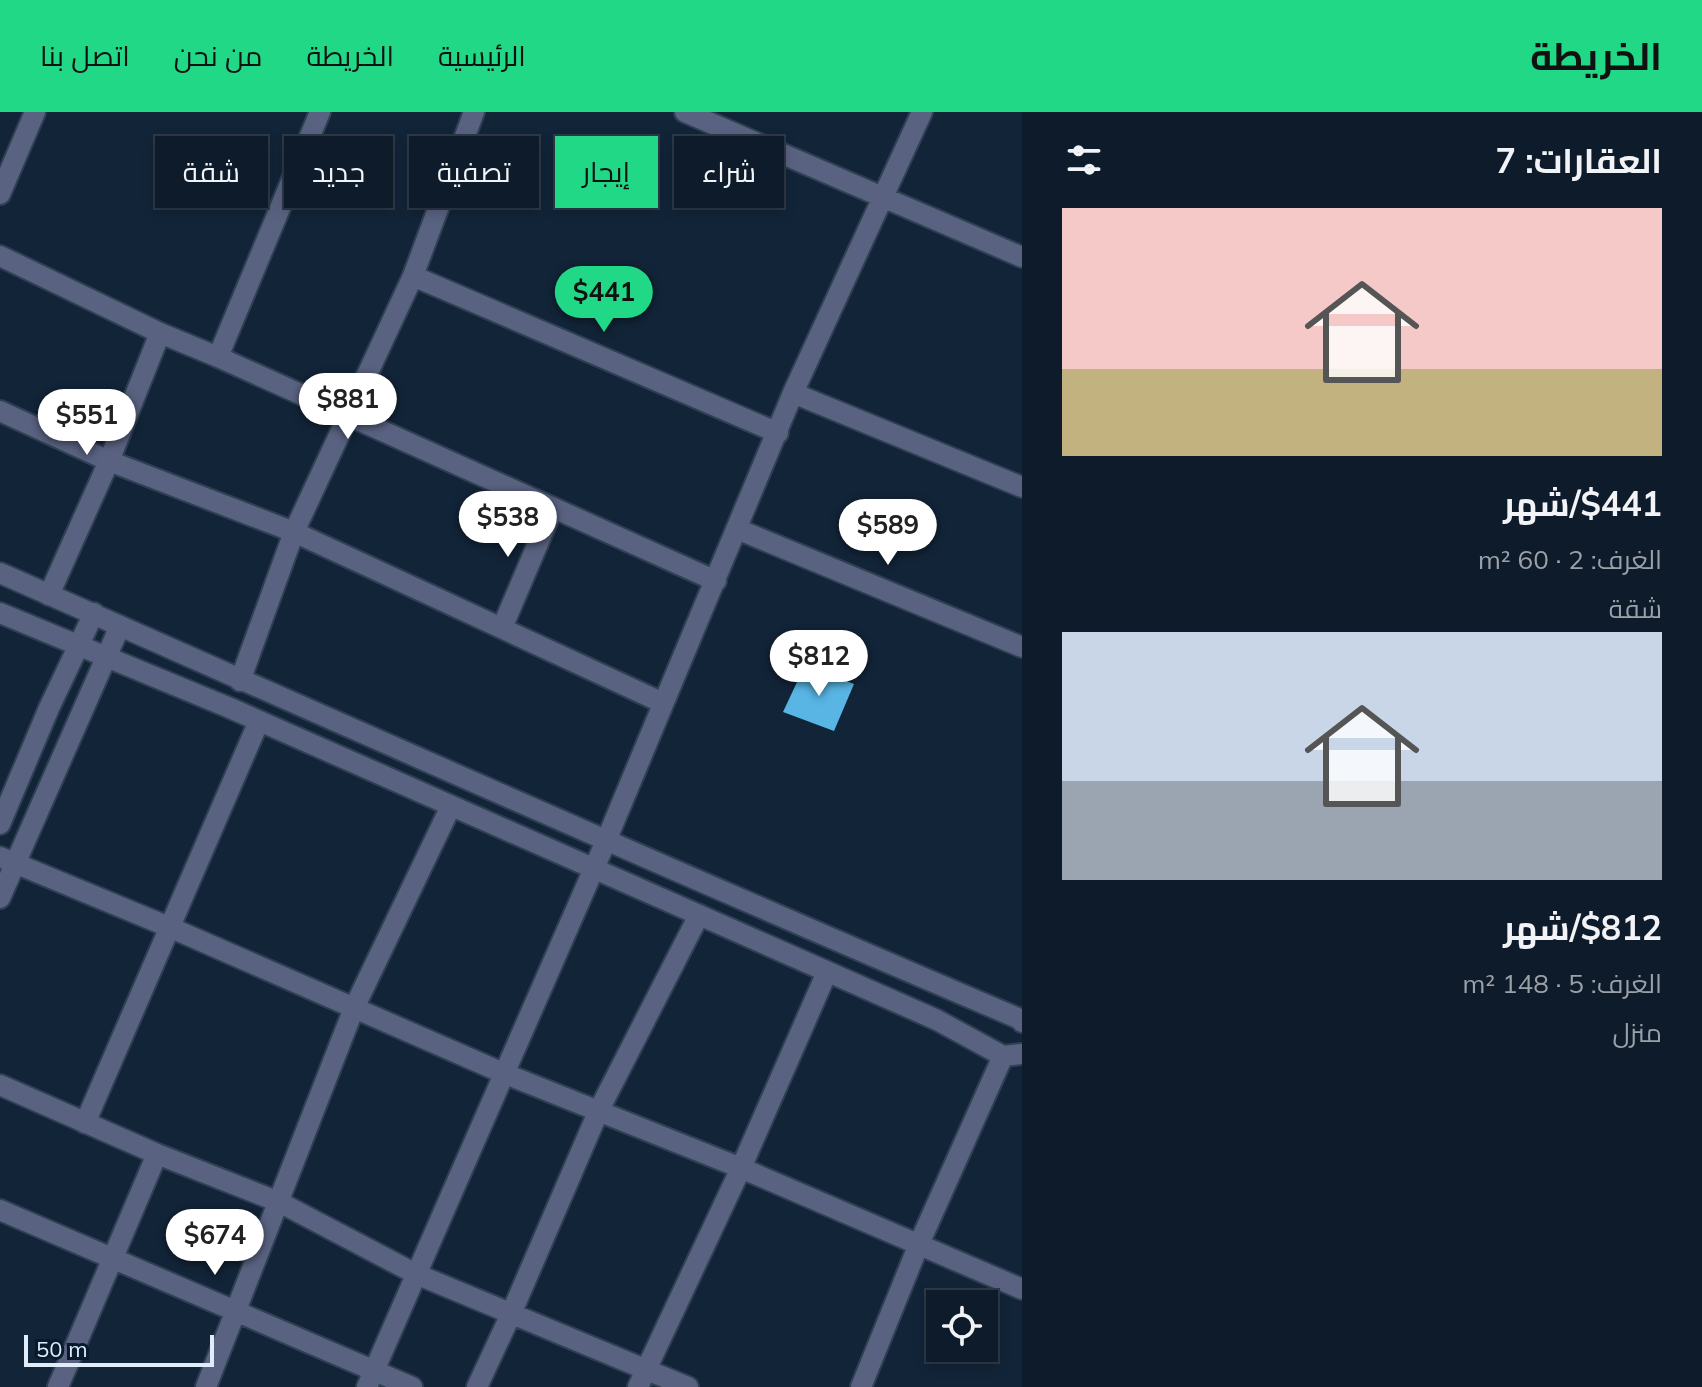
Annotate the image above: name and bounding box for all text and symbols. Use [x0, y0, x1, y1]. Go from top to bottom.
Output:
text: الخريطة [1530, 32, 1662, 80]
text: اتصل بنا [40, 38, 130, 73]
text: من نحن [174, 38, 263, 73]
text: الخريطة [307, 38, 394, 73]
text: الرئيسية [438, 38, 526, 73]
chip: شقة [155, 136, 268, 208]
chip: جديد [284, 136, 393, 208]
chip: تصفية [409, 136, 539, 208]
chip: إيجار [555, 136, 658, 208]
chip: شراء [674, 136, 784, 208]
icon: filters [1062, 138, 1106, 182]
text: العقارات: 7 [1496, 139, 1662, 182]
icon: home [1290, 260, 1434, 404]
pin: $441 [557, 266, 651, 334]
text: $441 [573, 275, 635, 308]
pin: $881 [301, 373, 395, 441]
text: $881 [317, 382, 379, 415]
pin: $551 [40, 389, 134, 457]
text: $551 [56, 398, 118, 431]
text: $441/شهر [1503, 482, 1662, 525]
pin: $538 [461, 491, 555, 559]
pin: $589 [841, 499, 935, 567]
text: $538 [477, 500, 539, 533]
text: $589 [857, 508, 919, 541]
text: الغرف: 2 · 60 m² [1478, 543, 1662, 576]
text: شقة [1609, 592, 1662, 625]
pin: $812 [772, 630, 866, 698]
text: $812 [788, 639, 850, 672]
icon: home [1290, 684, 1434, 828]
text: $812/شهر [1503, 906, 1662, 949]
text: الغرف: 5 · 148 m² [1462, 967, 1662, 1000]
text: منزل [1613, 1016, 1662, 1049]
pin: $674 [168, 1209, 262, 1277]
text: $674 [184, 1218, 246, 1251]
map controls [926, 1290, 998, 1362]
button: locate [926, 1290, 998, 1362]
scale bar [24, 1331, 214, 1367]
text: 50 m [36, 1335, 87, 1363]

